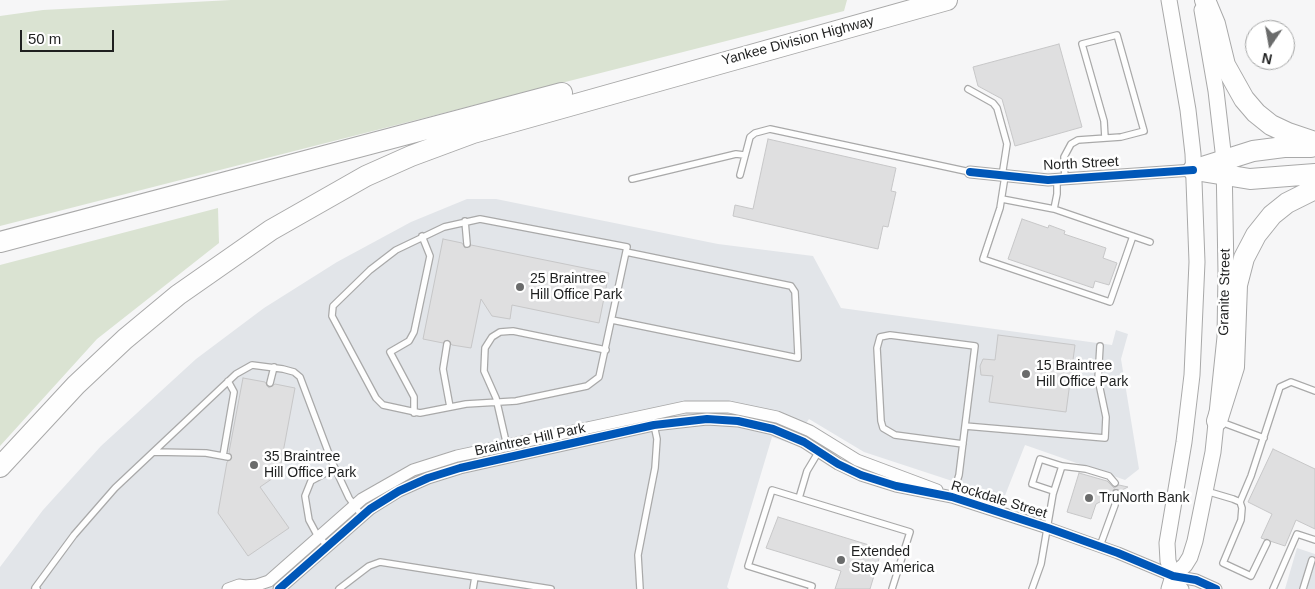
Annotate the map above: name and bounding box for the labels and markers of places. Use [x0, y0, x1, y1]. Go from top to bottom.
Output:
place label: 25 Braintree Hill Office Park [530, 271, 622, 304]
marker: 25 Braintree Hill Office Park [514, 281, 526, 293]
place label: 15 Braintree Hill Office Park [1036, 358, 1128, 391]
marker: 15 Braintree Hill Office Park [1020, 368, 1032, 380]
place label: 35 Braintree Hill Office Park [264, 449, 356, 482]
marker: 35 Braintree Hill Office Park [248, 459, 260, 471]
place label: TruNorth Bank [1099, 490, 1190, 506]
marker: TruNorth Bank [1083, 492, 1095, 504]
place label: Extended Stay America [851, 544, 934, 576]
marker: Extended Stay America [835, 554, 847, 566]

